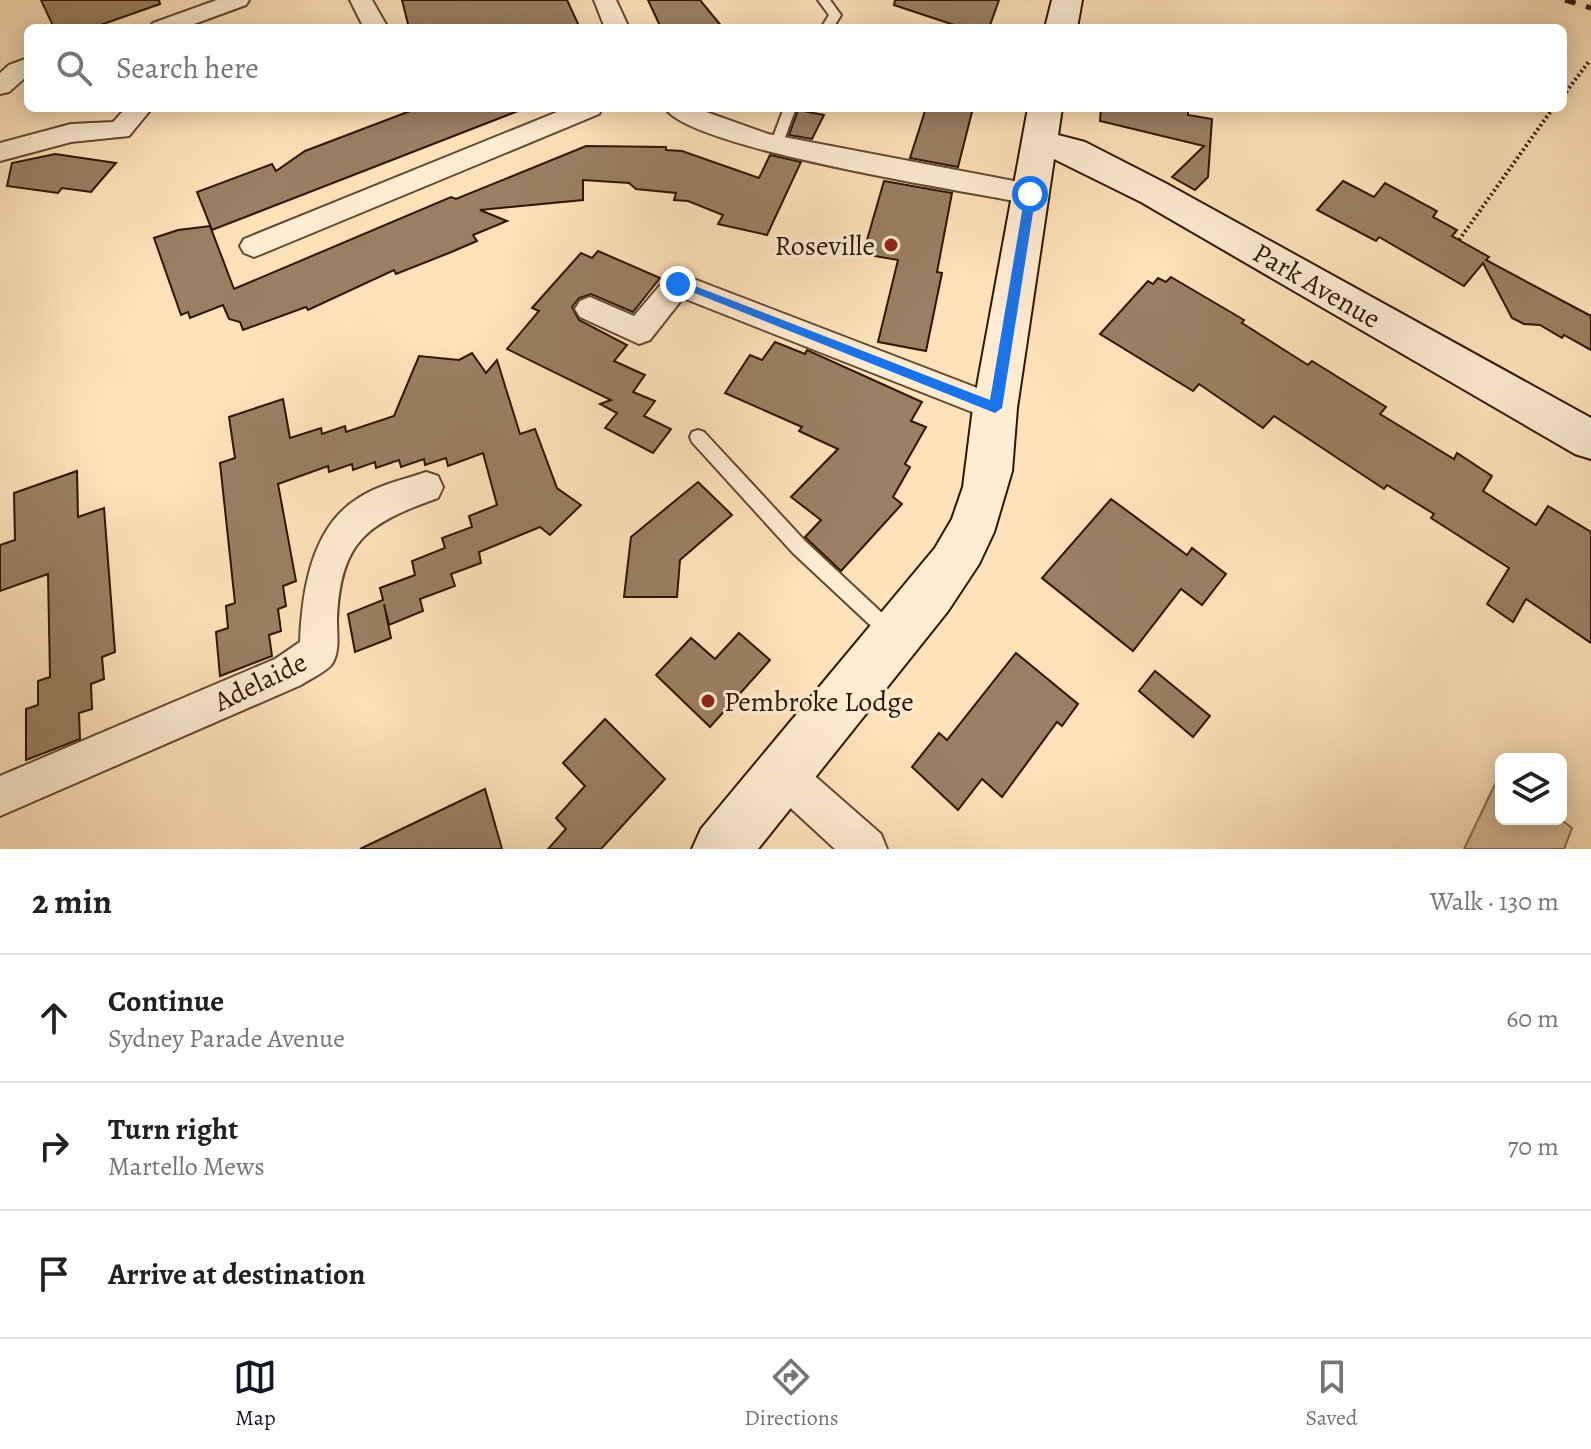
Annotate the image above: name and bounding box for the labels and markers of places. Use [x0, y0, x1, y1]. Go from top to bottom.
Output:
place label: Roseville [774, 227, 875, 265]
marker: Roseville [882, 236, 900, 254]
place label: Pembroke Lodge [724, 683, 914, 721]
marker: Pembroke Lodge [699, 692, 717, 710]

